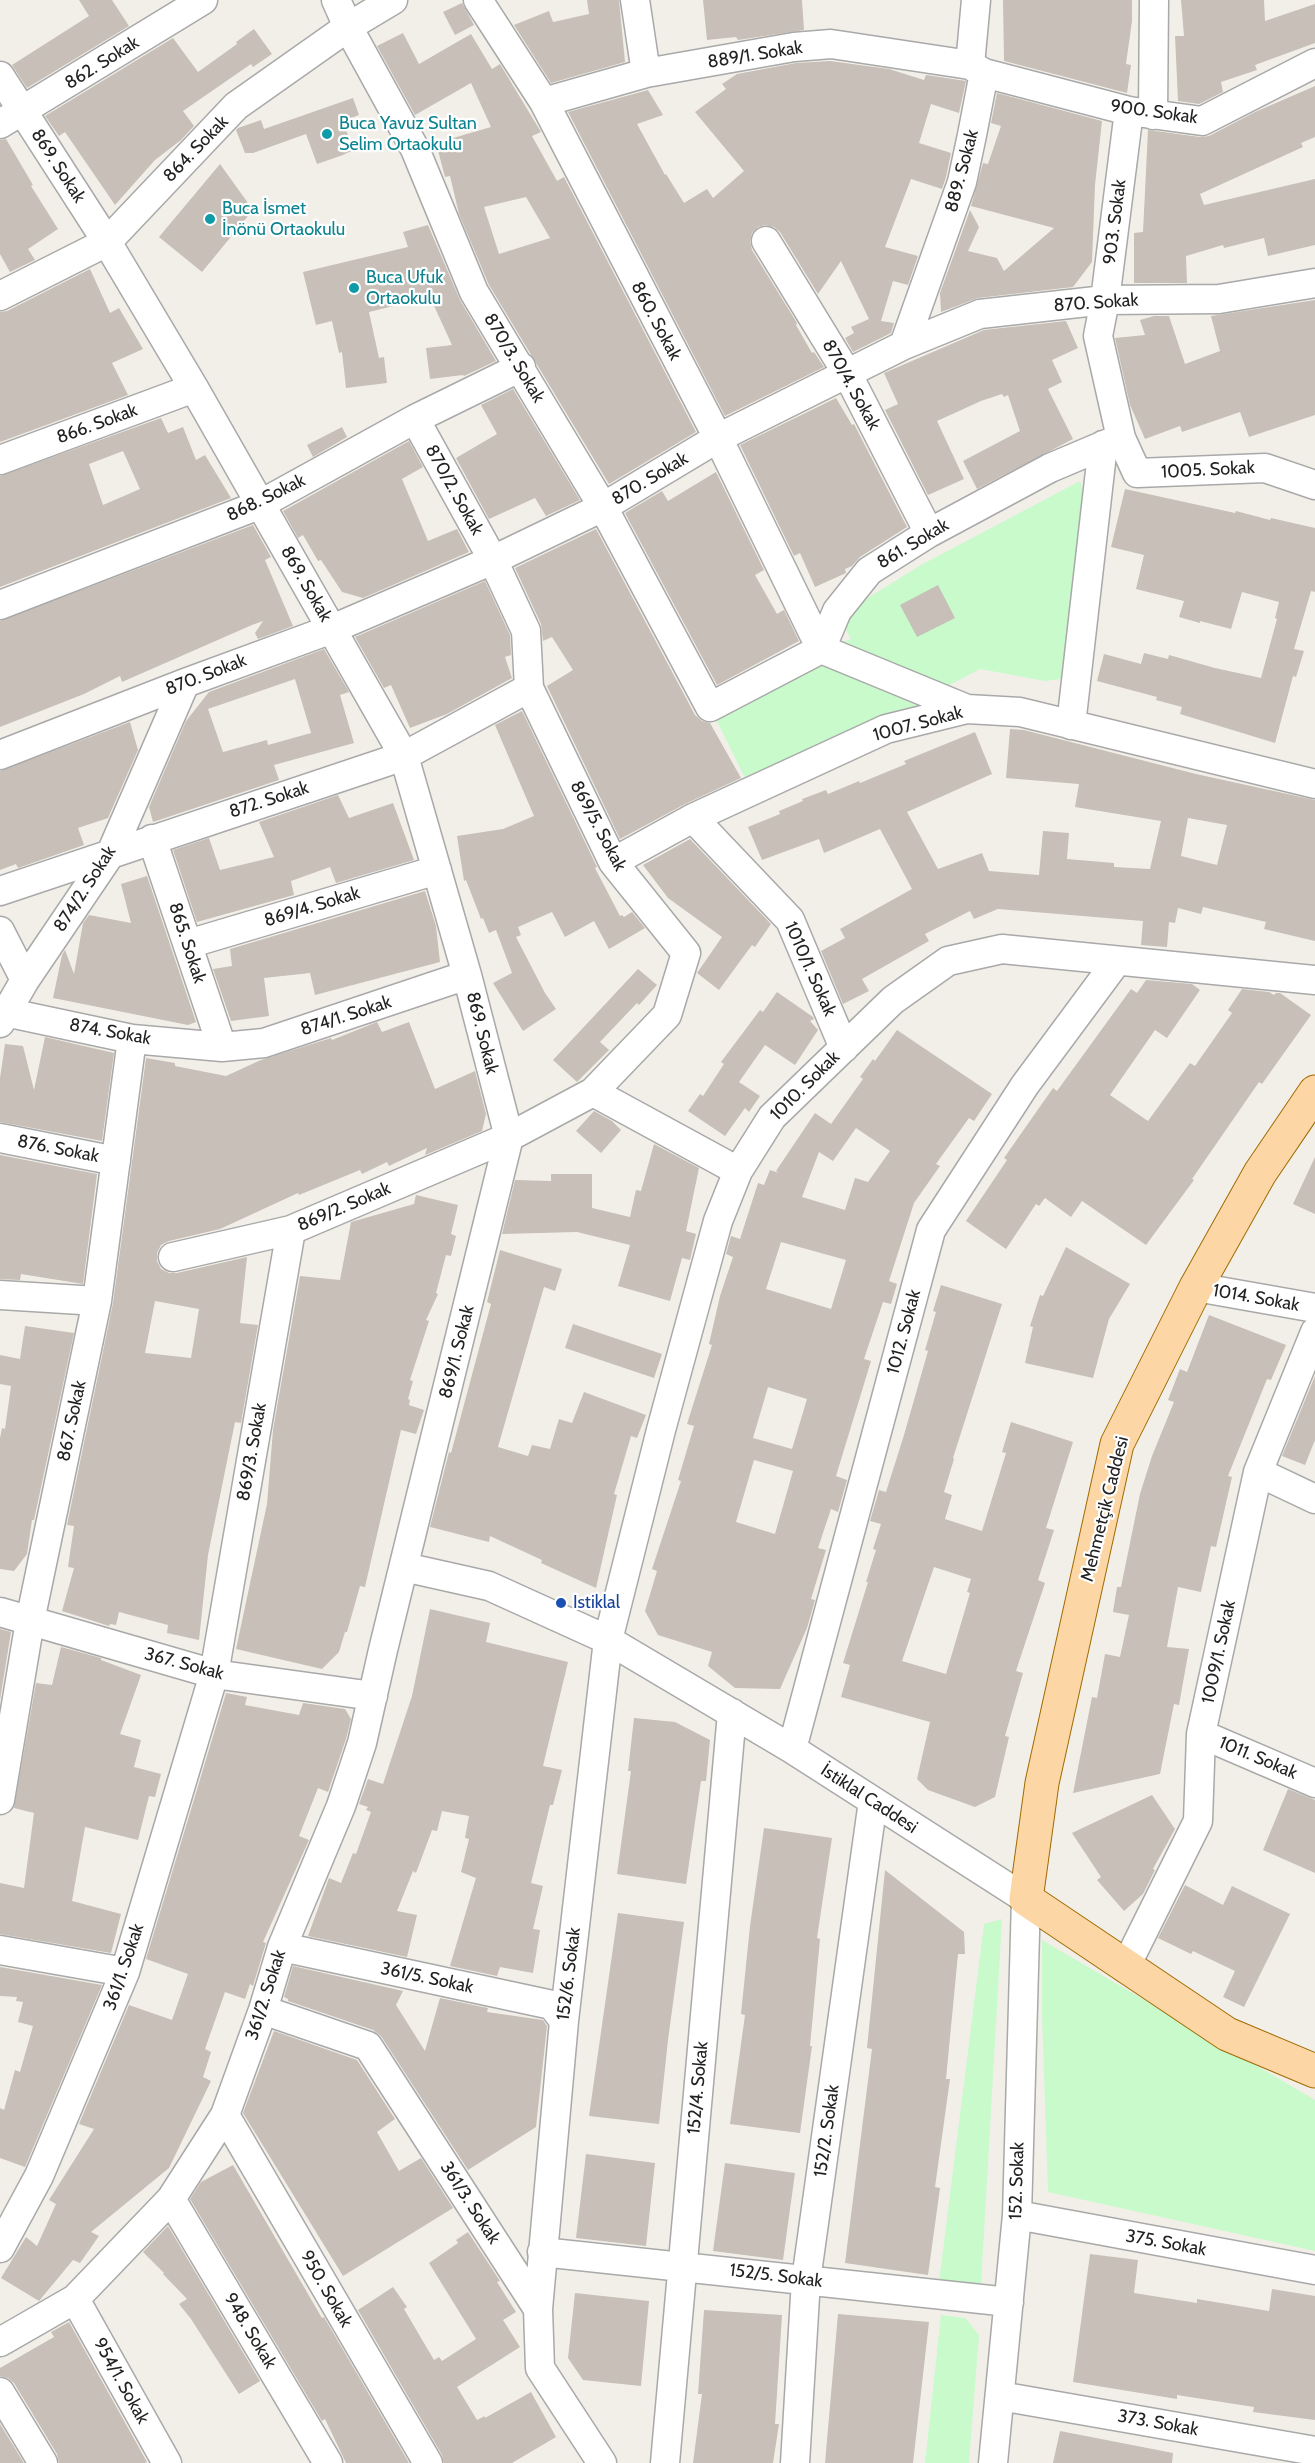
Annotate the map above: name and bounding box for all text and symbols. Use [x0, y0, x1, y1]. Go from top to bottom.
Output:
street label: 862. Sokak [61, 32, 143, 94]
street label: 889/1. Sokak [706, 37, 804, 73]
street label: 900. Sokak [1109, 95, 1199, 129]
street label: 864. Sokak [159, 111, 233, 187]
place label: Buca Yavuz Sultan Selim Ortaokulu [339, 113, 477, 156]
street label: 869. Sokak [26, 125, 90, 207]
marker: Buca Yavuz Sultan Selim Ortaokulu [320, 127, 334, 141]
street label: 889. Sokak [941, 127, 983, 215]
street label: 903. Sokak [1099, 178, 1131, 266]
place label: Buca İsmet İnönü Ortaokulu [222, 198, 345, 240]
marker: Buca İsmet İnönü Ortaokulu [203, 212, 217, 226]
place label: Buca Ufuk Ortaokulu [366, 267, 443, 310]
street label: 860. Sokak [626, 278, 686, 364]
marker: Buca Ufuk Ortaokulu [347, 281, 361, 295]
street label: 870. Sokak [1053, 289, 1139, 317]
street label: 870/3. Sokak [479, 309, 549, 407]
street label: 870/4. Sokak [817, 336, 885, 434]
street label: 866. Sokak [54, 399, 140, 449]
street label: 870/2. Sokak [420, 441, 488, 539]
street label: 870. Sokak [608, 448, 692, 510]
street label: 1005. Sokak [1161, 457, 1255, 483]
street label: 868. Sokak [223, 470, 309, 526]
street label: 861. Sokak [873, 514, 953, 574]
street label: 869. Sokak [276, 542, 336, 626]
street label: 870. Sokak [162, 650, 250, 700]
street label: 1007. Sokak [871, 702, 965, 746]
street label: 872. Sokak [227, 777, 311, 823]
street label: 869/5. Sokak [565, 777, 631, 875]
street label: 874/2. Sokak [49, 842, 121, 936]
street label: 869/4. Sokak [262, 882, 362, 932]
street label: 865. Sokak [164, 900, 210, 986]
street label: 1010/1. Sokak [780, 918, 840, 1020]
street label: 869. Sokak [461, 990, 503, 1076]
street label: 874/1. Sokak [298, 991, 394, 1041]
street label: 874. Sokak [68, 1014, 152, 1050]
street label: 1010. Sokak [766, 1047, 844, 1125]
street label: 876. Sokak [15, 1131, 101, 1167]
street label: 869/2. Sokak [294, 1178, 394, 1236]
street label: 1014. Sokak [1211, 1280, 1301, 1316]
street label: 1012. Sokak [882, 1287, 926, 1377]
street label: 869/1. Sokak [435, 1303, 479, 1401]
street label: 867. Sokak [53, 1379, 91, 1463]
street label: 869/3. Sokak [233, 1401, 271, 1503]
street label: Mehmetçik Caddesi [1077, 1434, 1133, 1584]
place label: Istiklal [573, 1592, 620, 1614]
marker: Istiklal [554, 1596, 568, 1610]
street label: 1009/1. Sokak [1197, 1598, 1241, 1706]
street label: 367. Sokak [142, 1643, 226, 1685]
street label: 1011. Sokak [1216, 1732, 1300, 1784]
street label: İstiklal Caddesi [816, 1760, 922, 1838]
street label: 361/1. Sokak [99, 1921, 149, 2013]
street label: 152/6. Sokak [553, 1926, 585, 2022]
street label: 361/2. Sokak [241, 1947, 291, 2043]
street label: 361/5. Sokak [379, 1958, 475, 1998]
street label: 152/4. Sokak [683, 2041, 713, 2135]
street label: 152/2. Sokak [810, 2083, 844, 2179]
street label: 152. Sokak [1005, 2142, 1029, 2220]
street label: 361/3. Sokak [435, 2158, 505, 2248]
street label: 375. Sokak [1124, 2225, 1208, 2261]
street label: 950. Sokak [295, 2247, 357, 2331]
street label: 152/5. Sokak [728, 2260, 824, 2292]
street label: 948. Sokak [219, 2289, 281, 2373]
street label: 954/1. Sokak [89, 2334, 153, 2428]
street label: 373. Sokak [1116, 2405, 1200, 2441]

